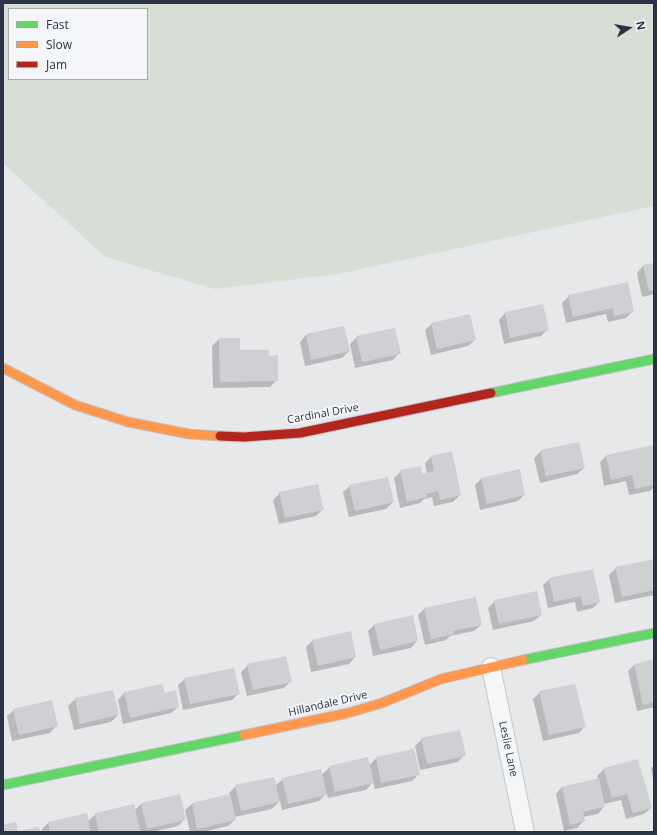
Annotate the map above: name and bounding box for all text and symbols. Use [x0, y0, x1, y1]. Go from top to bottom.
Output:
legend [8, 8, 148, 80]
north arrow [609, 8, 649, 48]
text: Fast [46, 16, 69, 33]
text: N [633, 19, 649, 31]
text: Slow [46, 36, 72, 53]
text: Jam [46, 56, 67, 73]
street label: Cardinal Drive [286, 401, 360, 427]
street label: Hillandale Drive [287, 688, 369, 720]
street label: Leslie Lane [496, 720, 520, 778]

